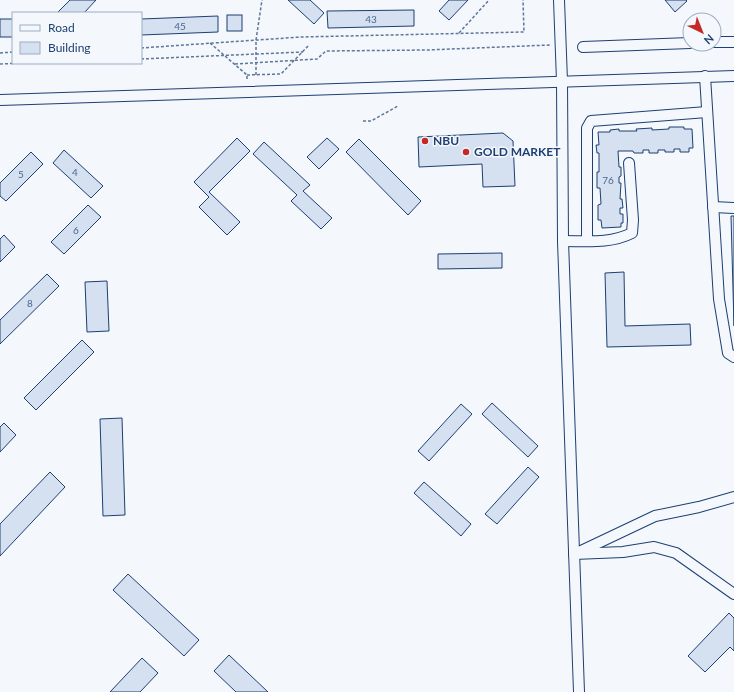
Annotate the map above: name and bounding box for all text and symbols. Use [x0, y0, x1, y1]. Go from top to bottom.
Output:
legend [12, 12, 142, 64]
north arrow [682, 12, 722, 52]
house number: 43 [365, 13, 377, 25]
text: Road [48, 20, 75, 35]
house number: 45 [174, 20, 186, 32]
text: N [702, 32, 717, 47]
text: Building [48, 40, 91, 55]
place label: NBU [433, 133, 459, 148]
marker: NBU [420, 136, 430, 146]
place label: GOLD MARKET [474, 144, 561, 159]
marker: GOLD MARKET [461, 147, 471, 157]
house number: 4 [72, 166, 78, 178]
house number: 5 [18, 168, 24, 180]
house number: 76 [602, 174, 614, 186]
house number: 6 [73, 224, 79, 236]
house number: 8 [27, 297, 33, 309]

